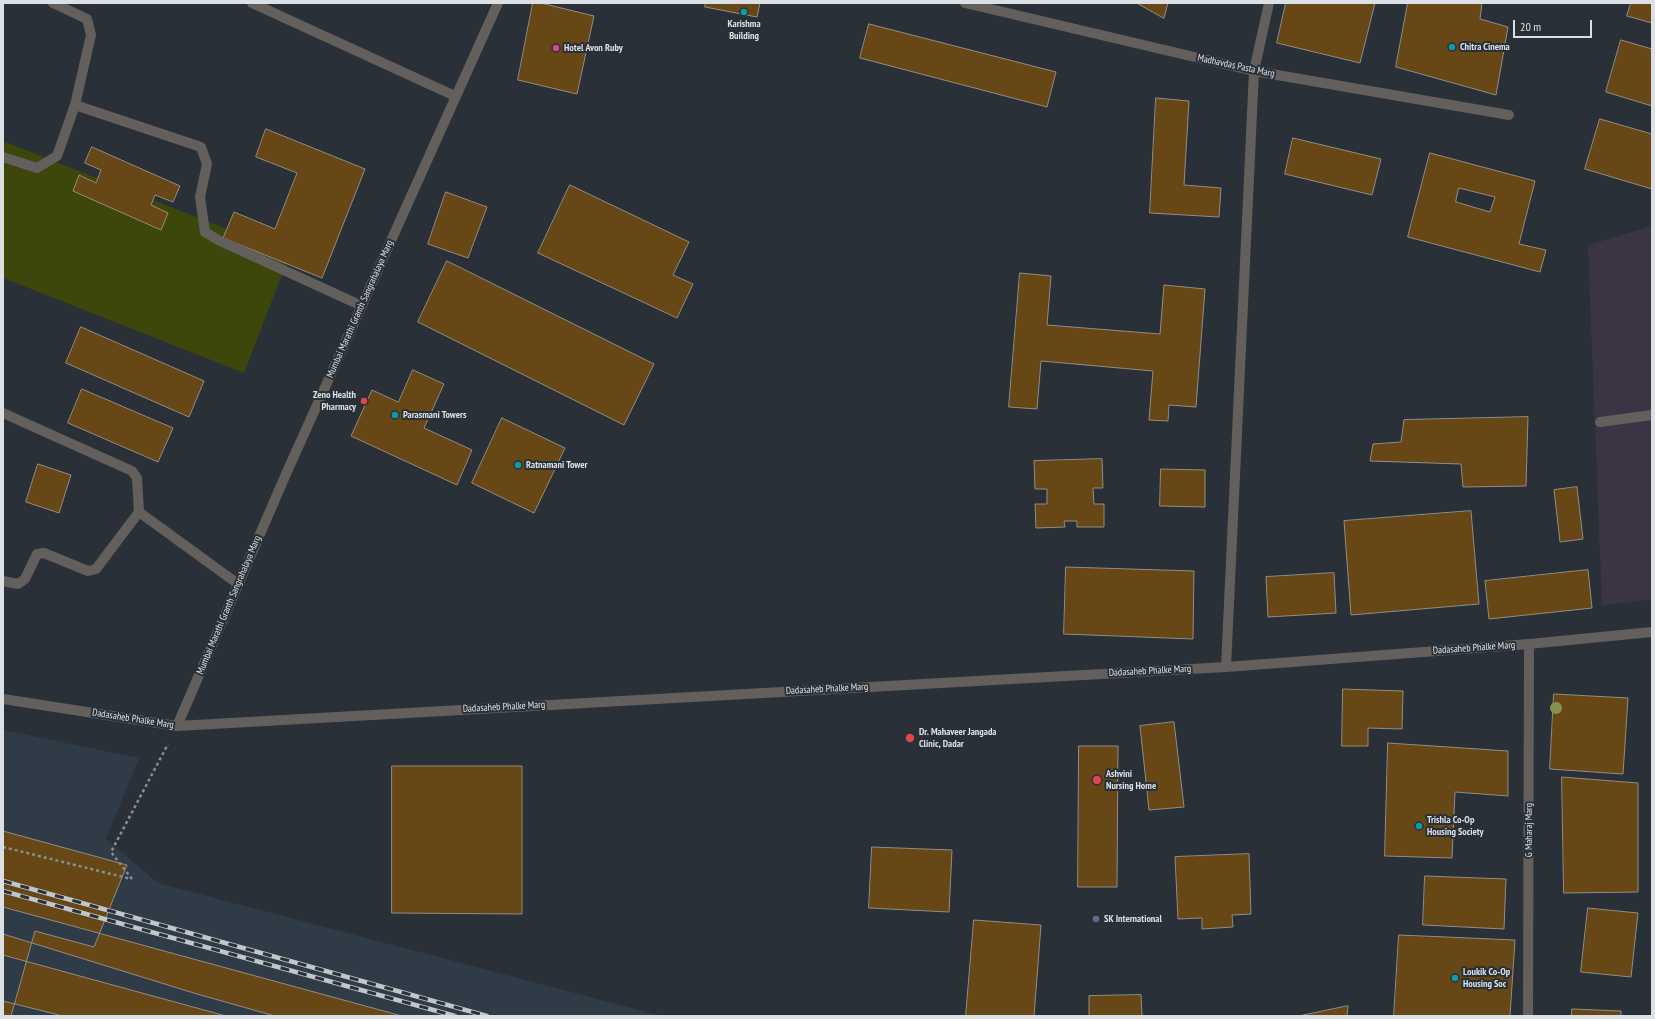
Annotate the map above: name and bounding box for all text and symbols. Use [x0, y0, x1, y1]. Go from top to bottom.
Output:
marker: Karishma Building [739, 7, 749, 17]
scale bar [1515, 12, 1594, 38]
place label: Karishma Building [727, 18, 761, 42]
text: 20 m [1520, 19, 1541, 34]
place label: Chitra Cinema [1460, 41, 1510, 53]
place label: Hotel Avon Ruby [564, 42, 623, 54]
marker: Chitra Cinema [1447, 42, 1457, 52]
marker: Hotel Avon Ruby [551, 43, 561, 53]
street label: Madhavdas Pasta Marg [1196, 52, 1276, 80]
street label: Mumbai Marathi Granth Sangrahalaya Marg [324, 238, 396, 380]
place label: Zeno Health Pharmacy [313, 389, 356, 412]
marker: Zeno Health Pharmacy [359, 396, 369, 406]
place label: Parasmani Towers [403, 409, 466, 421]
marker: Parasmani Towers [390, 410, 400, 420]
place label: Ratnamani Tower [526, 459, 587, 471]
marker: Ratnamani Tower [513, 460, 523, 470]
street label: Mumbai Marathi Granth Sangrahalaya Marg [194, 534, 264, 676]
street label: Dadasaheb Phalke Marg [1432, 639, 1516, 657]
street label: Dadasaheb Phalke Marg [1108, 663, 1192, 679]
street label: Dadasaheb Phalke Marg [785, 681, 869, 697]
street label: Dadasaheb Phalke Marg [462, 699, 546, 715]
street label: Dadasaheb Phalke Marg [91, 707, 175, 731]
place label: Dr. Mahaveer Jangada Clinic, Dadar [919, 726, 996, 750]
marker: Dr. Mahaveer Jangada Clinic, Dadar [904, 732, 916, 744]
place label: Ashvini Nursing Home [1106, 768, 1156, 792]
marker: Ashvini Nursing Home [1091, 774, 1103, 786]
street label: G Maharaj Marg [1523, 803, 1535, 857]
place label: Trishla Co-Op Housing Society [1427, 814, 1484, 838]
marker: Trishla Co-Op Housing Society [1414, 821, 1424, 831]
place label: SK International [1104, 913, 1162, 925]
marker: SK International [1091, 914, 1101, 924]
place label: Loukik Co-Op Housing Soc [1463, 966, 1510, 990]
marker: Loukik Co-Op Housing Soc [1450, 973, 1460, 983]

